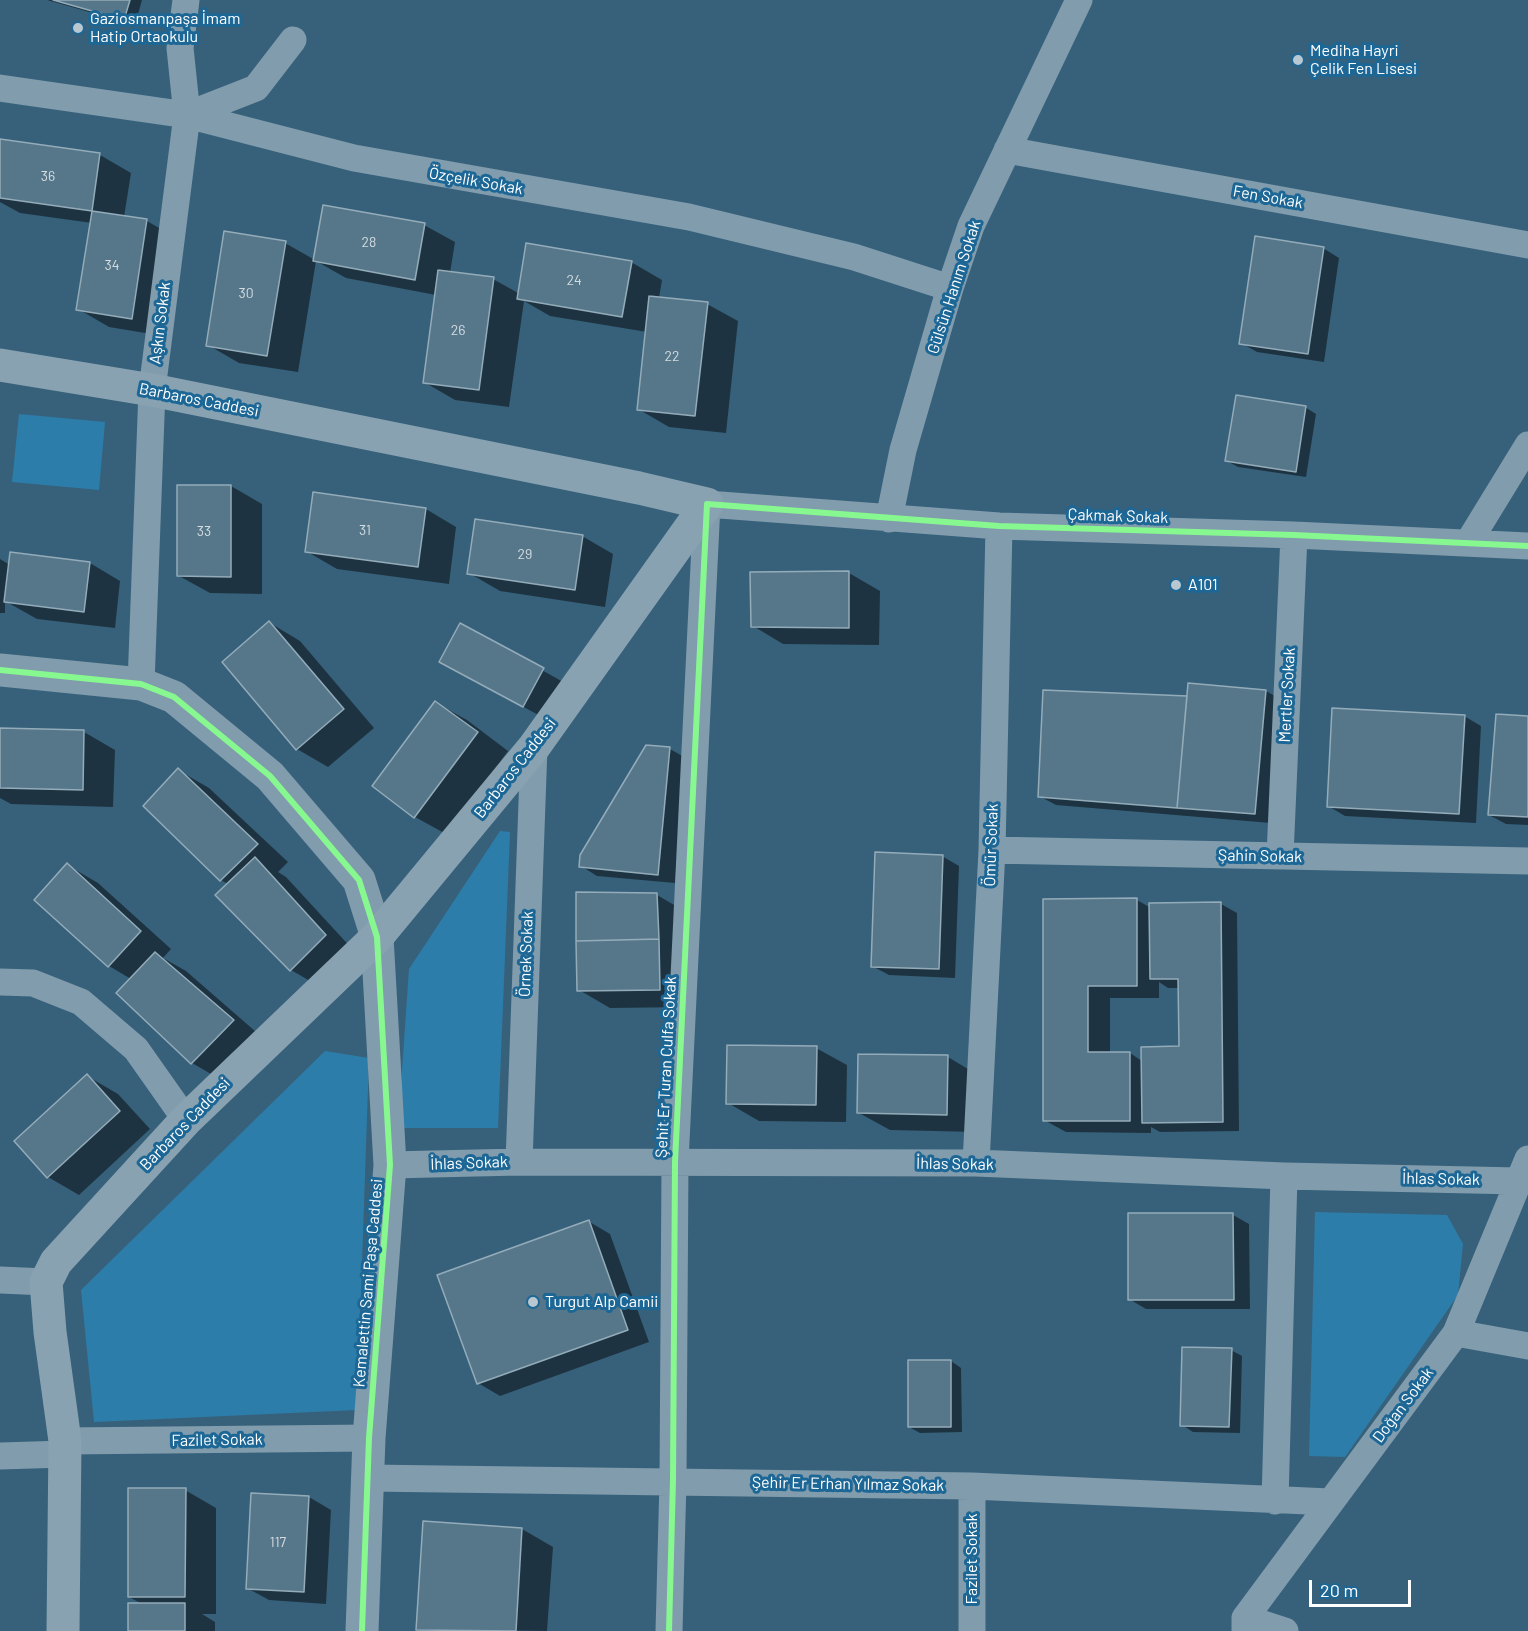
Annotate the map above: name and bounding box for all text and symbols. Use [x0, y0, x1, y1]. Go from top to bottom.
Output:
place label: Gaziosmanpaşa İmam Hatip Ortaokulu [90, 9, 240, 47]
marker: Gaziosmanpaşa İmam Hatip Ortaokulu [71, 21, 85, 35]
place label: Mediha Hayri Çelik Fen Lisesi [1310, 41, 1417, 79]
marker: Mediha Hayri Çelik Fen Lisesi [1291, 53, 1305, 67]
street label: Özçelik Sokak [428, 163, 524, 199]
house number: 36 [41, 168, 55, 184]
street label: Fen Sokak [1231, 181, 1305, 213]
street label: Gülsün Hanım Sokak [923, 218, 985, 356]
house number: 28 [362, 234, 376, 250]
house number: 34 [105, 257, 119, 273]
house number: 24 [566, 272, 582, 288]
street label: Aşkın Sokak [145, 281, 175, 365]
house number: 30 [238, 285, 254, 301]
house number: 26 [451, 322, 465, 338]
house number: 22 [664, 348, 680, 364]
street label: Barbaros Caddesi [137, 379, 261, 421]
street label: Çakmak Sokak [1067, 505, 1169, 527]
house number: 31 [359, 522, 371, 538]
house number: 33 [197, 523, 211, 539]
house number: 29 [518, 546, 532, 562]
place label: A101 [1188, 575, 1218, 595]
marker: A101 [1169, 578, 1183, 592]
street label: Mertler Sokak [1275, 647, 1299, 743]
street label: Barbaros Caddesi [470, 714, 560, 822]
street label: Ömür Sokak [980, 803, 1002, 887]
street label: Şahin Sokak [1218, 846, 1302, 866]
street label: Örnek Sokak [515, 911, 537, 997]
street label: Şehit Er Turan Culfa Sokak [652, 976, 680, 1158]
street label: Barbaros Caddesi [136, 1074, 234, 1174]
street label: İhlas Sokak [430, 1152, 508, 1174]
street label: İhlas Sokak [916, 1154, 994, 1174]
street label: İhlas Sokak [1402, 1169, 1480, 1189]
street label: Kemalettin Sami Paşa Caddesi [349, 1178, 387, 1388]
place label: Turgut Alp Camii [545, 1292, 658, 1312]
marker: Turgut Alp Camii [526, 1295, 540, 1309]
street label: Doğan Sokak [1368, 1364, 1438, 1446]
street label: Fazilet Sokak [171, 1430, 263, 1450]
street label: Şehir Er Erhan Yılmaz Sokak [752, 1473, 944, 1495]
street label: Fazilet Sokak [962, 1513, 982, 1605]
house number: 117 [270, 1534, 286, 1550]
scale bar [1312, 1568, 1414, 1606]
text: 20 m [1320, 1579, 1358, 1601]

